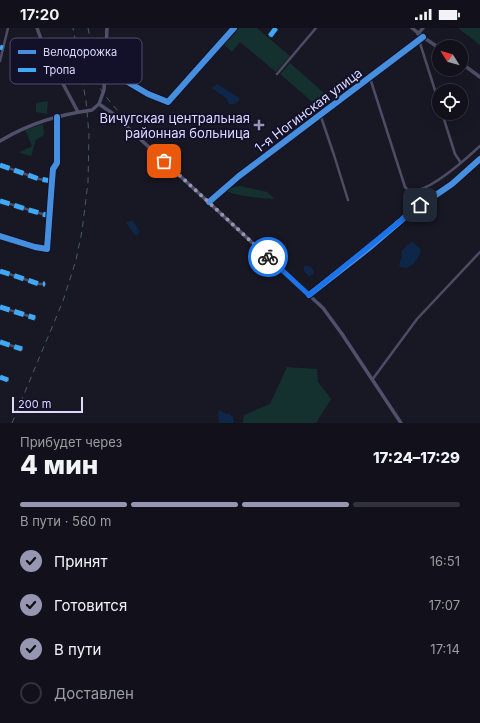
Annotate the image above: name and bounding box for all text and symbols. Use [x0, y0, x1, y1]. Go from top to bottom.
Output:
text: 17:20 [20, 5, 59, 24]
legend [10, 38, 142, 84]
north arrow [432, 40, 468, 76]
map controls [432, 40, 468, 120]
text: Велодорожка [43, 45, 117, 59]
text: Тропа [43, 63, 75, 77]
street label: 1-я Ногинская улица [251, 64, 365, 156]
button: locate [432, 84, 468, 120]
place label: Вичугская центральная районная больница [99, 110, 250, 141]
marker: Вичугская центральная районная больница [253, 119, 265, 131]
pin [147, 144, 181, 178]
icon: bag [153, 150, 175, 172]
pin [403, 188, 437, 222]
icon: home [409, 194, 431, 216]
courier [248, 237, 288, 277]
icon: bike [257, 246, 279, 268]
scale bar [12, 395, 83, 414]
text: 200 m [18, 397, 51, 411]
text: Прибудет через [20, 434, 122, 450]
text: 17:24–17:29 [373, 448, 460, 467]
text: 4 мин [20, 449, 98, 480]
text: В пути · 560 m [20, 513, 111, 529]
icon: check [20, 550, 42, 572]
text: Принят [54, 552, 107, 571]
text: 16:51 [430, 553, 460, 569]
icon: check [20, 594, 42, 616]
text: Готовится [54, 596, 127, 615]
text: 17:07 [429, 597, 460, 613]
icon: check [20, 638, 42, 660]
text: В пути [54, 640, 101, 659]
text: 17:14 [430, 641, 460, 657]
text: Доставлен [54, 684, 134, 703]

